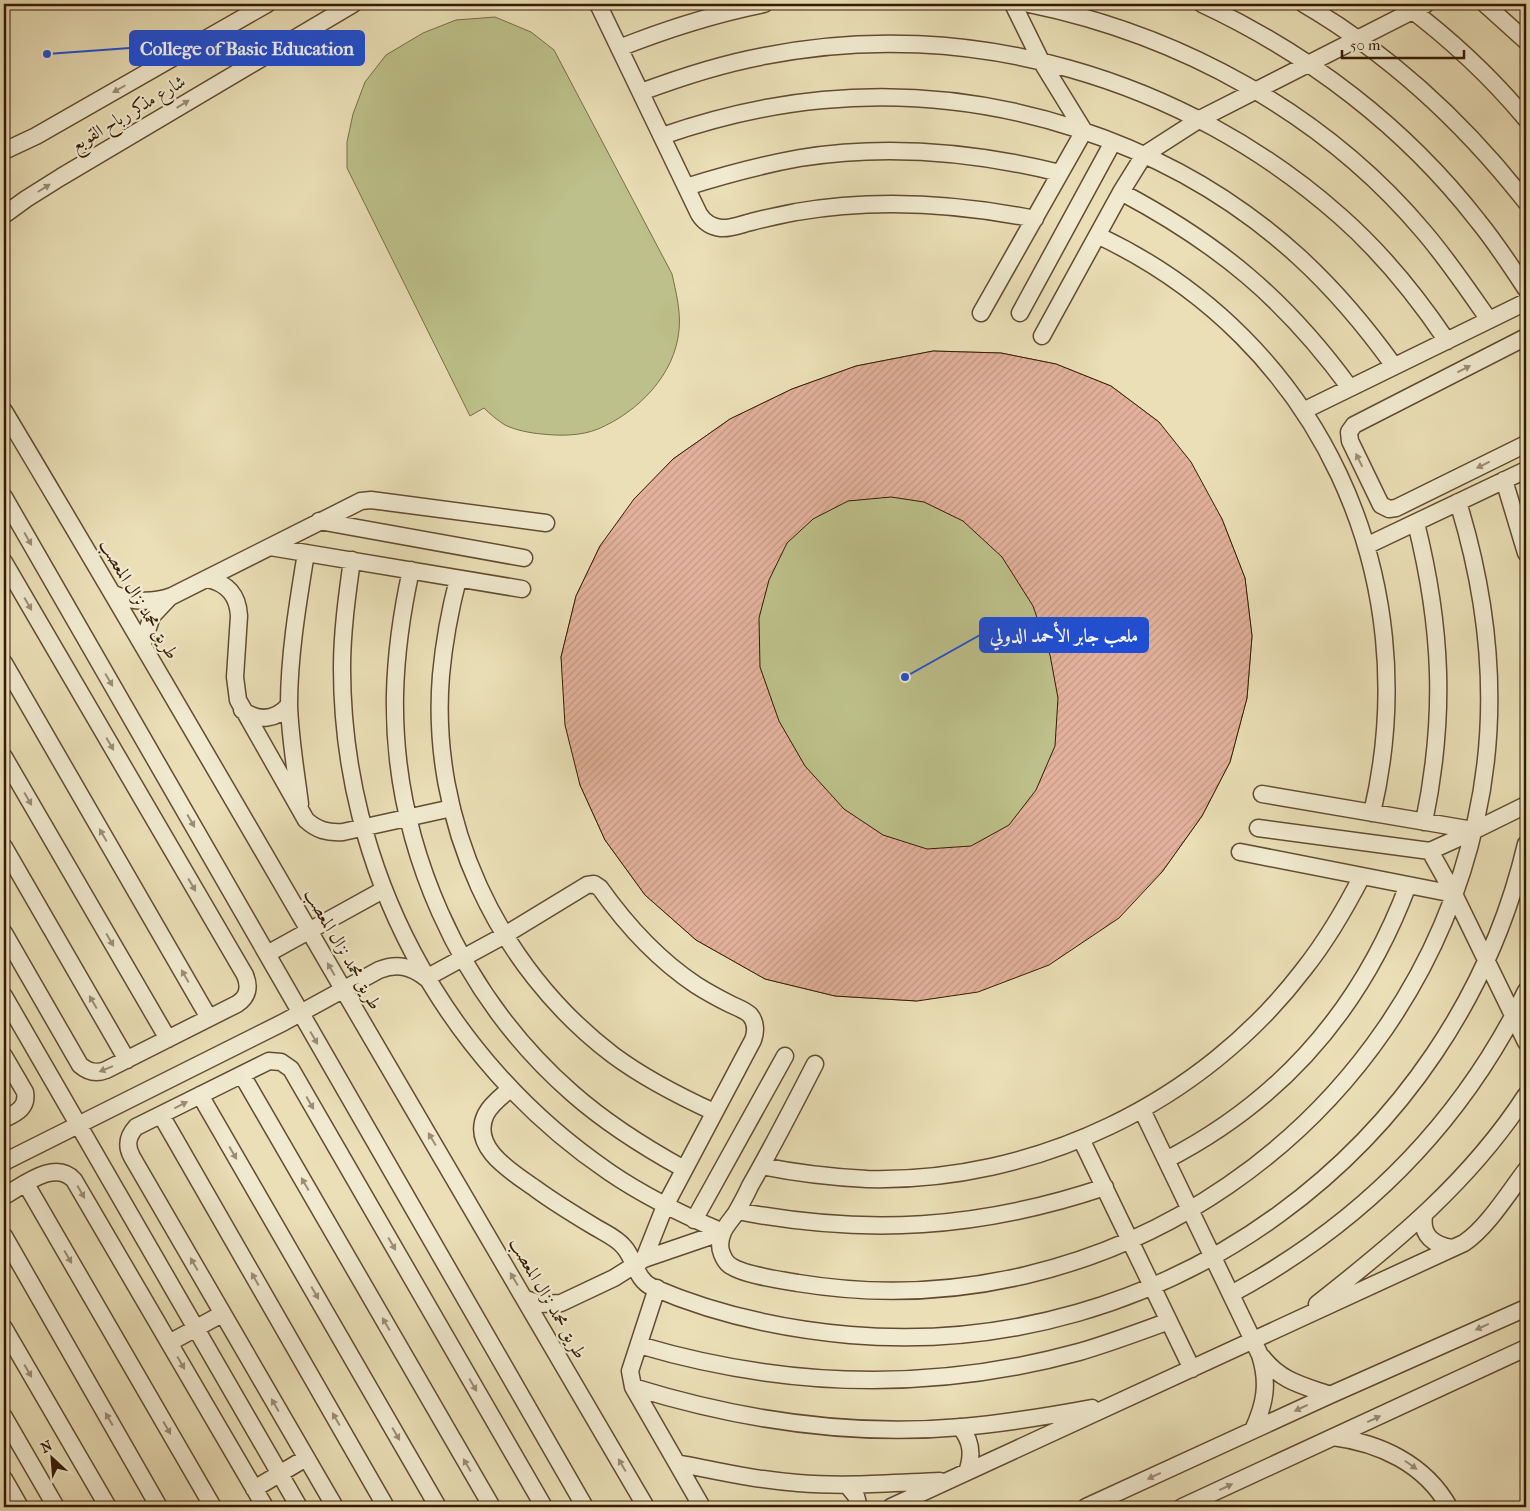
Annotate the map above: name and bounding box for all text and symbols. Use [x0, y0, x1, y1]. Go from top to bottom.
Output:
scale bar [1342, 28, 1465, 60]
callout: College of Basic Education [130, 31, 364, 65]
text: 50 m [1350, 36, 1381, 54]
text: College of Basic Education [140, 38, 355, 60]
street label: شارع مذكر رباح القوبع [67, 71, 192, 160]
one-way arrow [111, 85, 126, 93]
one-way arrow [177, 100, 190, 109]
one-way arrow [37, 183, 50, 192]
one-way arrow [1457, 365, 1471, 373]
one-way arrow [1355, 453, 1363, 467]
one-way arrow [1475, 461, 1490, 469]
one-way arrow [24, 532, 32, 547]
street label: طريق محمد نزال المعصب [94, 535, 183, 664]
one-way arrow [24, 597, 33, 610]
callout: ملعب جابر الأحمد الدولي [980, 618, 1148, 652]
text: ملعب جابر الأحمد الدولي [989, 621, 1138, 651]
one-way arrow [105, 673, 114, 687]
one-way arrow [106, 738, 115, 751]
one-way arrow [24, 793, 33, 806]
one-way arrow [186, 814, 195, 827]
one-way arrow [99, 829, 108, 842]
one-way arrow [188, 877, 196, 892]
street label: طريق محمد نزال المعصب [298, 885, 386, 1014]
one-way arrow [106, 933, 115, 946]
one-way arrow [327, 962, 336, 975]
one-way arrow [180, 969, 189, 982]
one-way arrow [89, 996, 98, 1009]
one-way arrow [310, 1031, 319, 1045]
one-way arrow [98, 1065, 113, 1073]
one-way arrow [306, 1097, 315, 1110]
one-way arrow [174, 1101, 188, 1109]
one-way arrow [427, 1133, 436, 1146]
one-way arrow [229, 1146, 238, 1159]
one-way arrow [300, 1177, 309, 1190]
one-way arrow [77, 1186, 86, 1199]
street label: طريق محمد نزال المعصب [503, 1234, 591, 1363]
one-way arrow [387, 1238, 396, 1251]
one-way arrow [63, 1250, 72, 1263]
one-way arrow [189, 1257, 198, 1270]
one-way arrow [250, 1272, 259, 1285]
one-way arrow [510, 1272, 519, 1286]
one-way arrow [310, 1287, 319, 1300]
one-way arrow [382, 1317, 390, 1332]
one-way arrow [1475, 1324, 1489, 1332]
one-way arrow [176, 1356, 185, 1369]
one-way arrow [24, 1364, 33, 1377]
one-way arrow [469, 1377, 477, 1392]
one-way arrow [271, 1397, 279, 1412]
one-way arrow [1294, 1404, 1308, 1412]
one-way arrow [105, 1412, 113, 1427]
one-way arrow [331, 1413, 340, 1426]
one-way arrow [1366, 1414, 1381, 1423]
one-way arrow [162, 1421, 171, 1434]
one-way arrow [391, 1427, 400, 1441]
north arrow [28, 1434, 78, 1484]
text: N [38, 1437, 55, 1457]
one-way arrow [463, 1458, 472, 1472]
one-way arrow [618, 1458, 626, 1472]
one-way arrow [1404, 1460, 1417, 1470]
one-way arrow [1147, 1472, 1161, 1480]
one-way arrow [1219, 1482, 1233, 1490]

